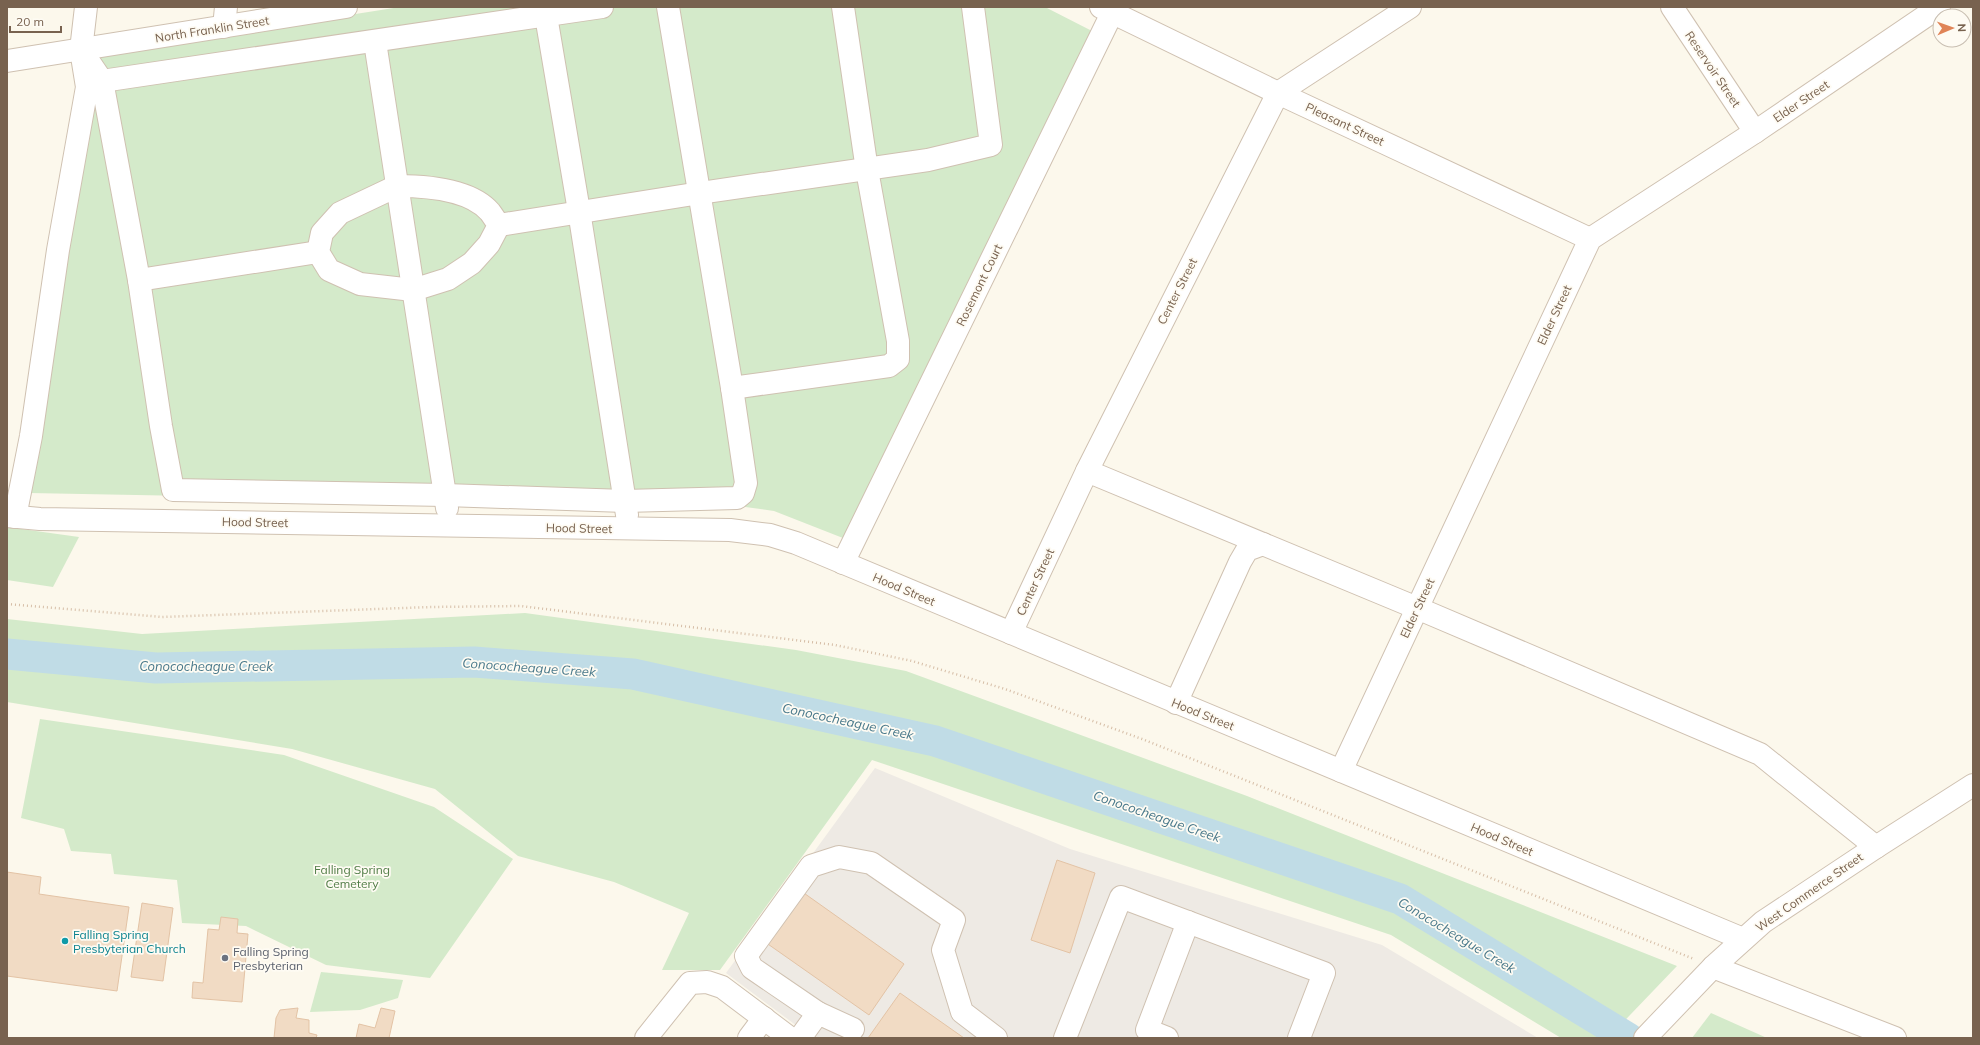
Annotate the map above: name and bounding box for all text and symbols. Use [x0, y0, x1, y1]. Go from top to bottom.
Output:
scale bar [10, 8, 61, 34]
north arrow [1932, 8, 1972, 48]
street label: North Franklin Street [154, 13, 270, 45]
text: 20 m [16, 14, 44, 29]
text: N [1955, 23, 1969, 32]
street label: Reservoir Street [1682, 28, 1744, 110]
street label: Elder Street [1770, 77, 1832, 125]
street label: Pleasant Street [1303, 99, 1387, 149]
street label: Rosemont Court [953, 241, 1005, 329]
street label: Center Street [1154, 255, 1200, 327]
street label: Elder Street [1534, 283, 1574, 347]
street label: Hood Street [222, 514, 288, 530]
street label: Hood Street [546, 520, 612, 536]
street label: Center Street [1013, 546, 1057, 618]
street label: Hood Street [870, 569, 938, 609]
street label: Elder Street [1397, 576, 1437, 640]
water label: Conococheague Creek [462, 654, 597, 680]
water label: Conococheague Creek [139, 658, 273, 674]
street label: Hood Street [1169, 695, 1237, 733]
water label: Conococheague Creek [781, 699, 915, 743]
water label: Conococheague Creek [1091, 787, 1223, 845]
street label: Hood Street [1468, 819, 1536, 859]
street label: West Commerce Street [1752, 849, 1866, 935]
park label: Falling Spring Cemetery [314, 862, 390, 891]
water label: Conococheague Creek [1396, 894, 1519, 976]
place label: Falling Spring Presbyterian Church [73, 927, 186, 956]
marker: Falling Spring Presbyterian Church [60, 936, 70, 946]
place label: Falling Spring Presbyterian [233, 944, 309, 973]
marker: Falling Spring Presbyterian [220, 953, 230, 963]

